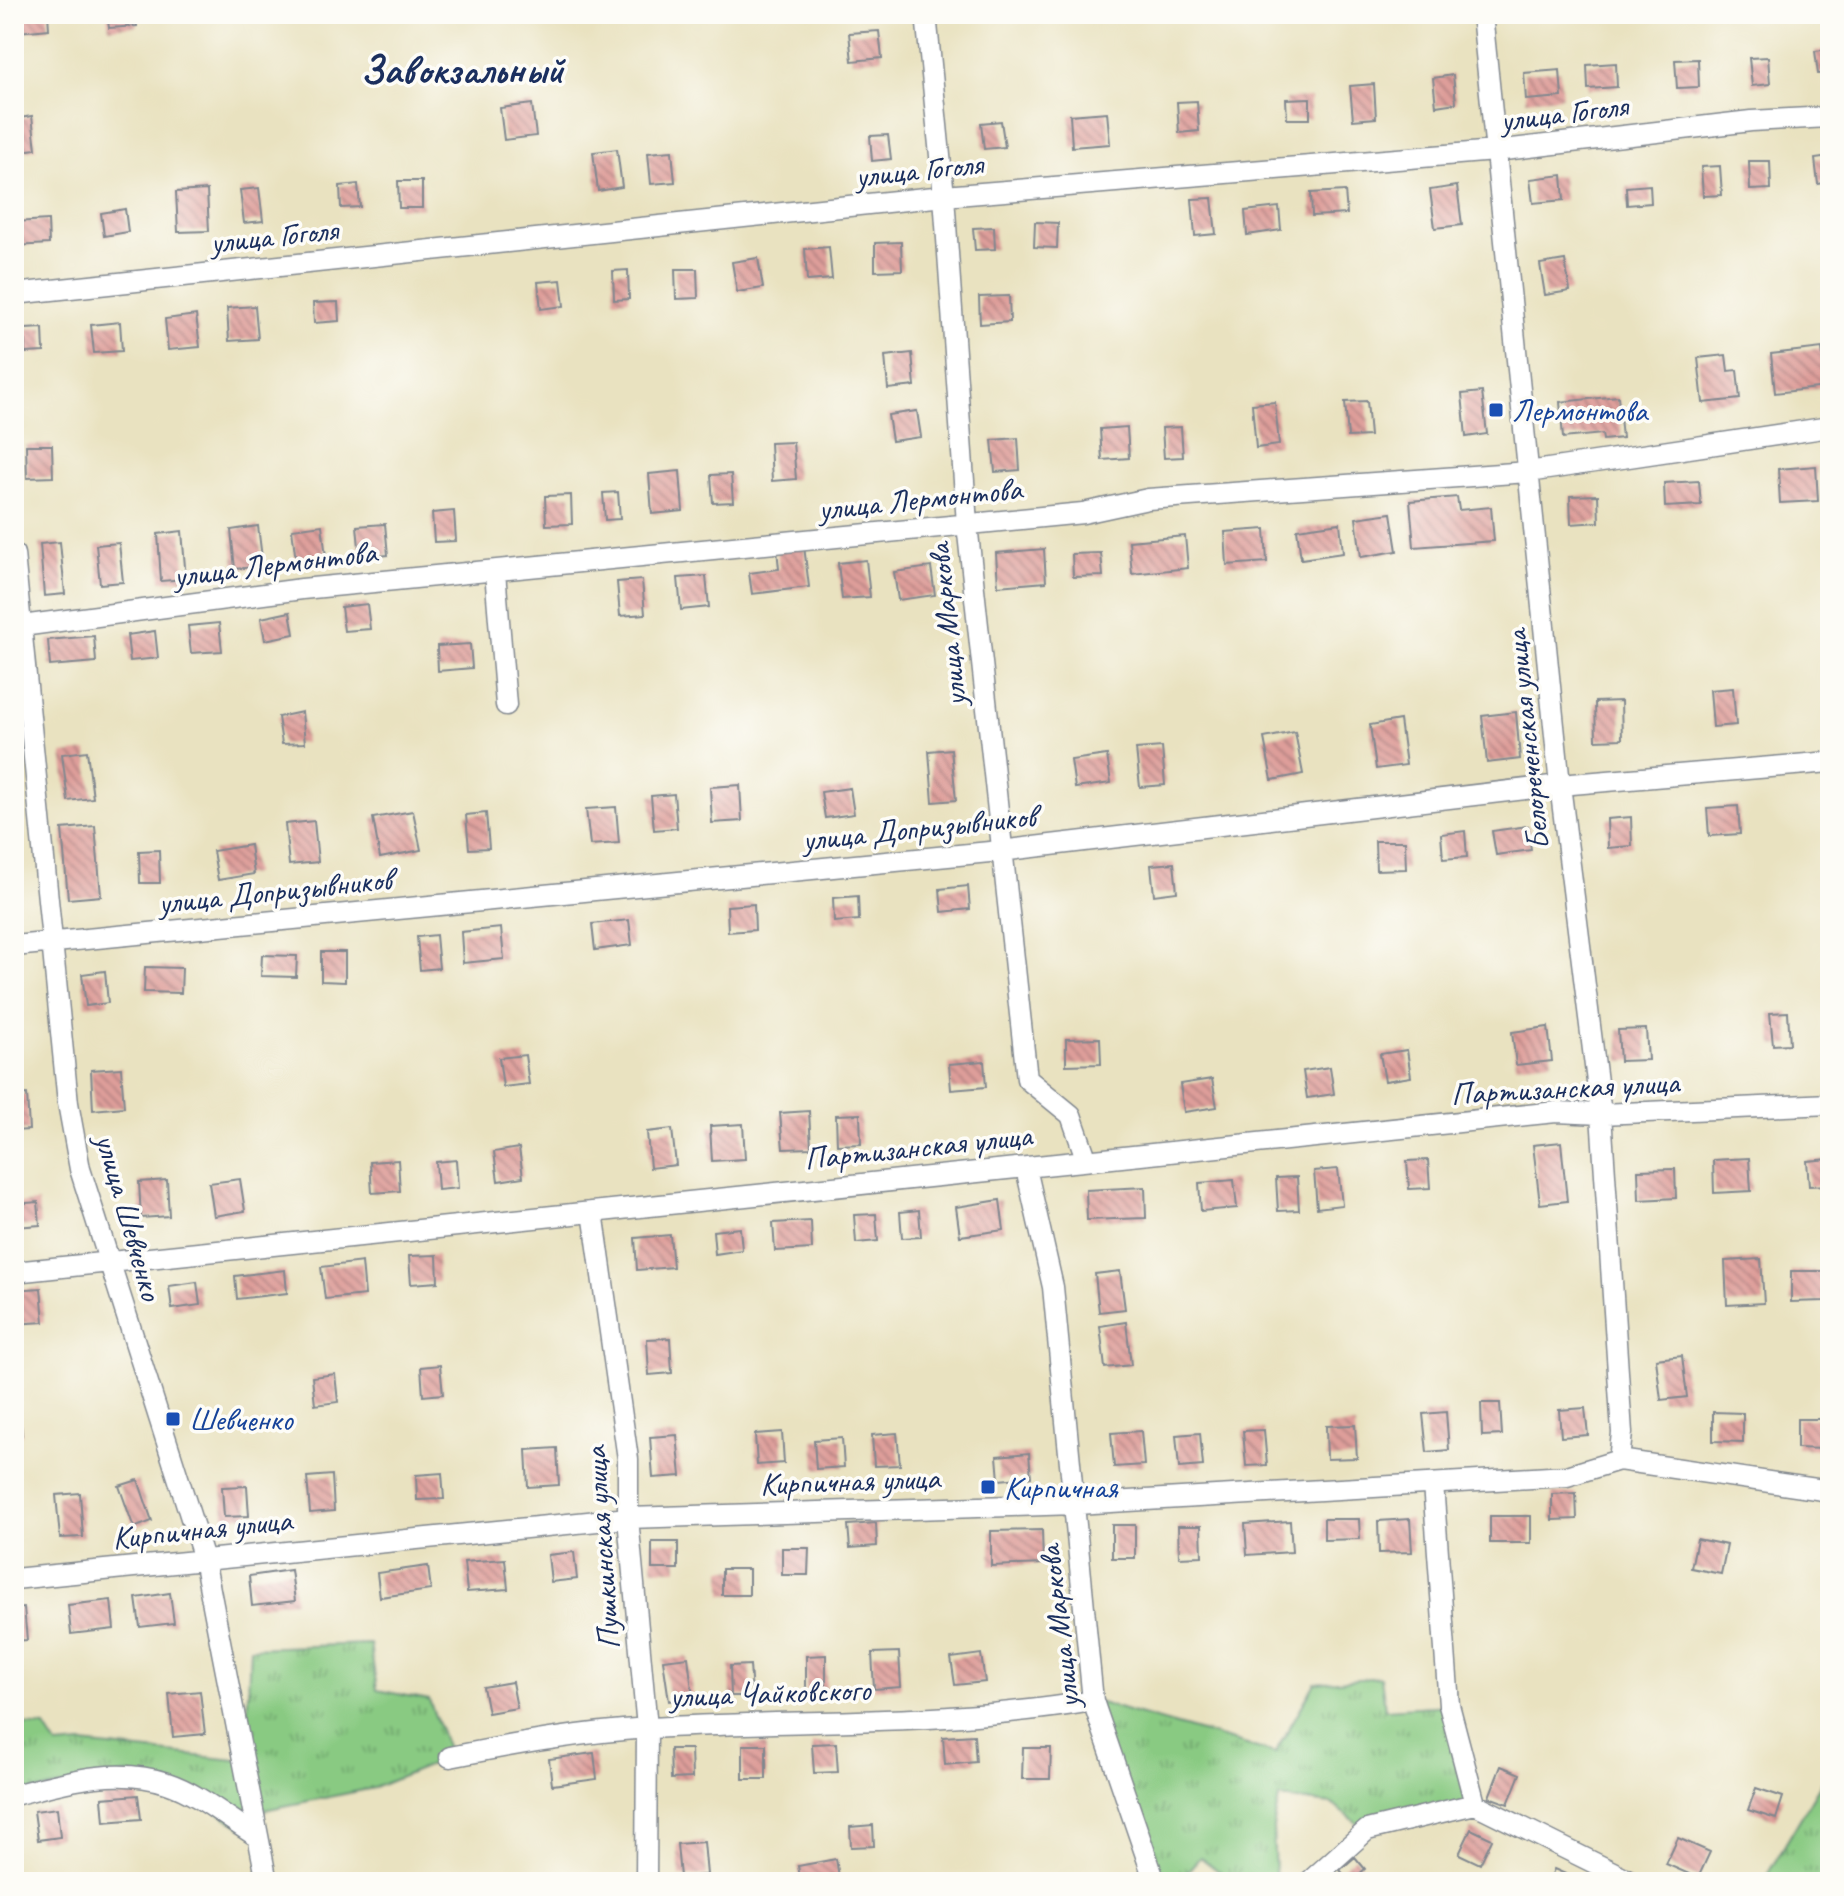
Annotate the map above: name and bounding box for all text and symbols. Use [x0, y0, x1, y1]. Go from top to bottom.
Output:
district label: Завокзальный [361, 45, 567, 95]
street label: улица Гоголя [1496, 85, 1632, 141]
street label: улица Гоголя [851, 143, 987, 197]
street label: улица Гоголя [206, 209, 342, 263]
place label: Лермонтова [1512, 390, 1649, 431]
marker: Лермонтова [1487, 401, 1505, 419]
street label: улица Лермонтова [814, 468, 1026, 530]
street label: улица Лермонтова [169, 531, 381, 597]
street label: улица Маркова [918, 539, 976, 711]
street label: Белореченская улица [1495, 625, 1559, 852]
street label: улица Допризывников [798, 795, 1045, 861]
street label: улица Допризывников [154, 858, 401, 924]
street label: Партизанская улица [1450, 1061, 1682, 1114]
street label: Партизанская улица [802, 1114, 1036, 1179]
street label: улица Шевченко [85, 1127, 173, 1306]
place label: Шевченко [189, 1399, 294, 1440]
marker: Шевченко [164, 1410, 182, 1428]
street label: Пушкинская улица [574, 1443, 630, 1651]
street label: Кирпичная улица [759, 1457, 943, 1505]
place label: Кирпичная [1004, 1467, 1119, 1508]
marker: Кирпичная [979, 1478, 997, 1496]
street label: Кирпичная улица [110, 1499, 296, 1559]
street label: улица Маркова [1028, 1540, 1090, 1713]
street label: улица Чайковского [667, 1669, 873, 1717]

